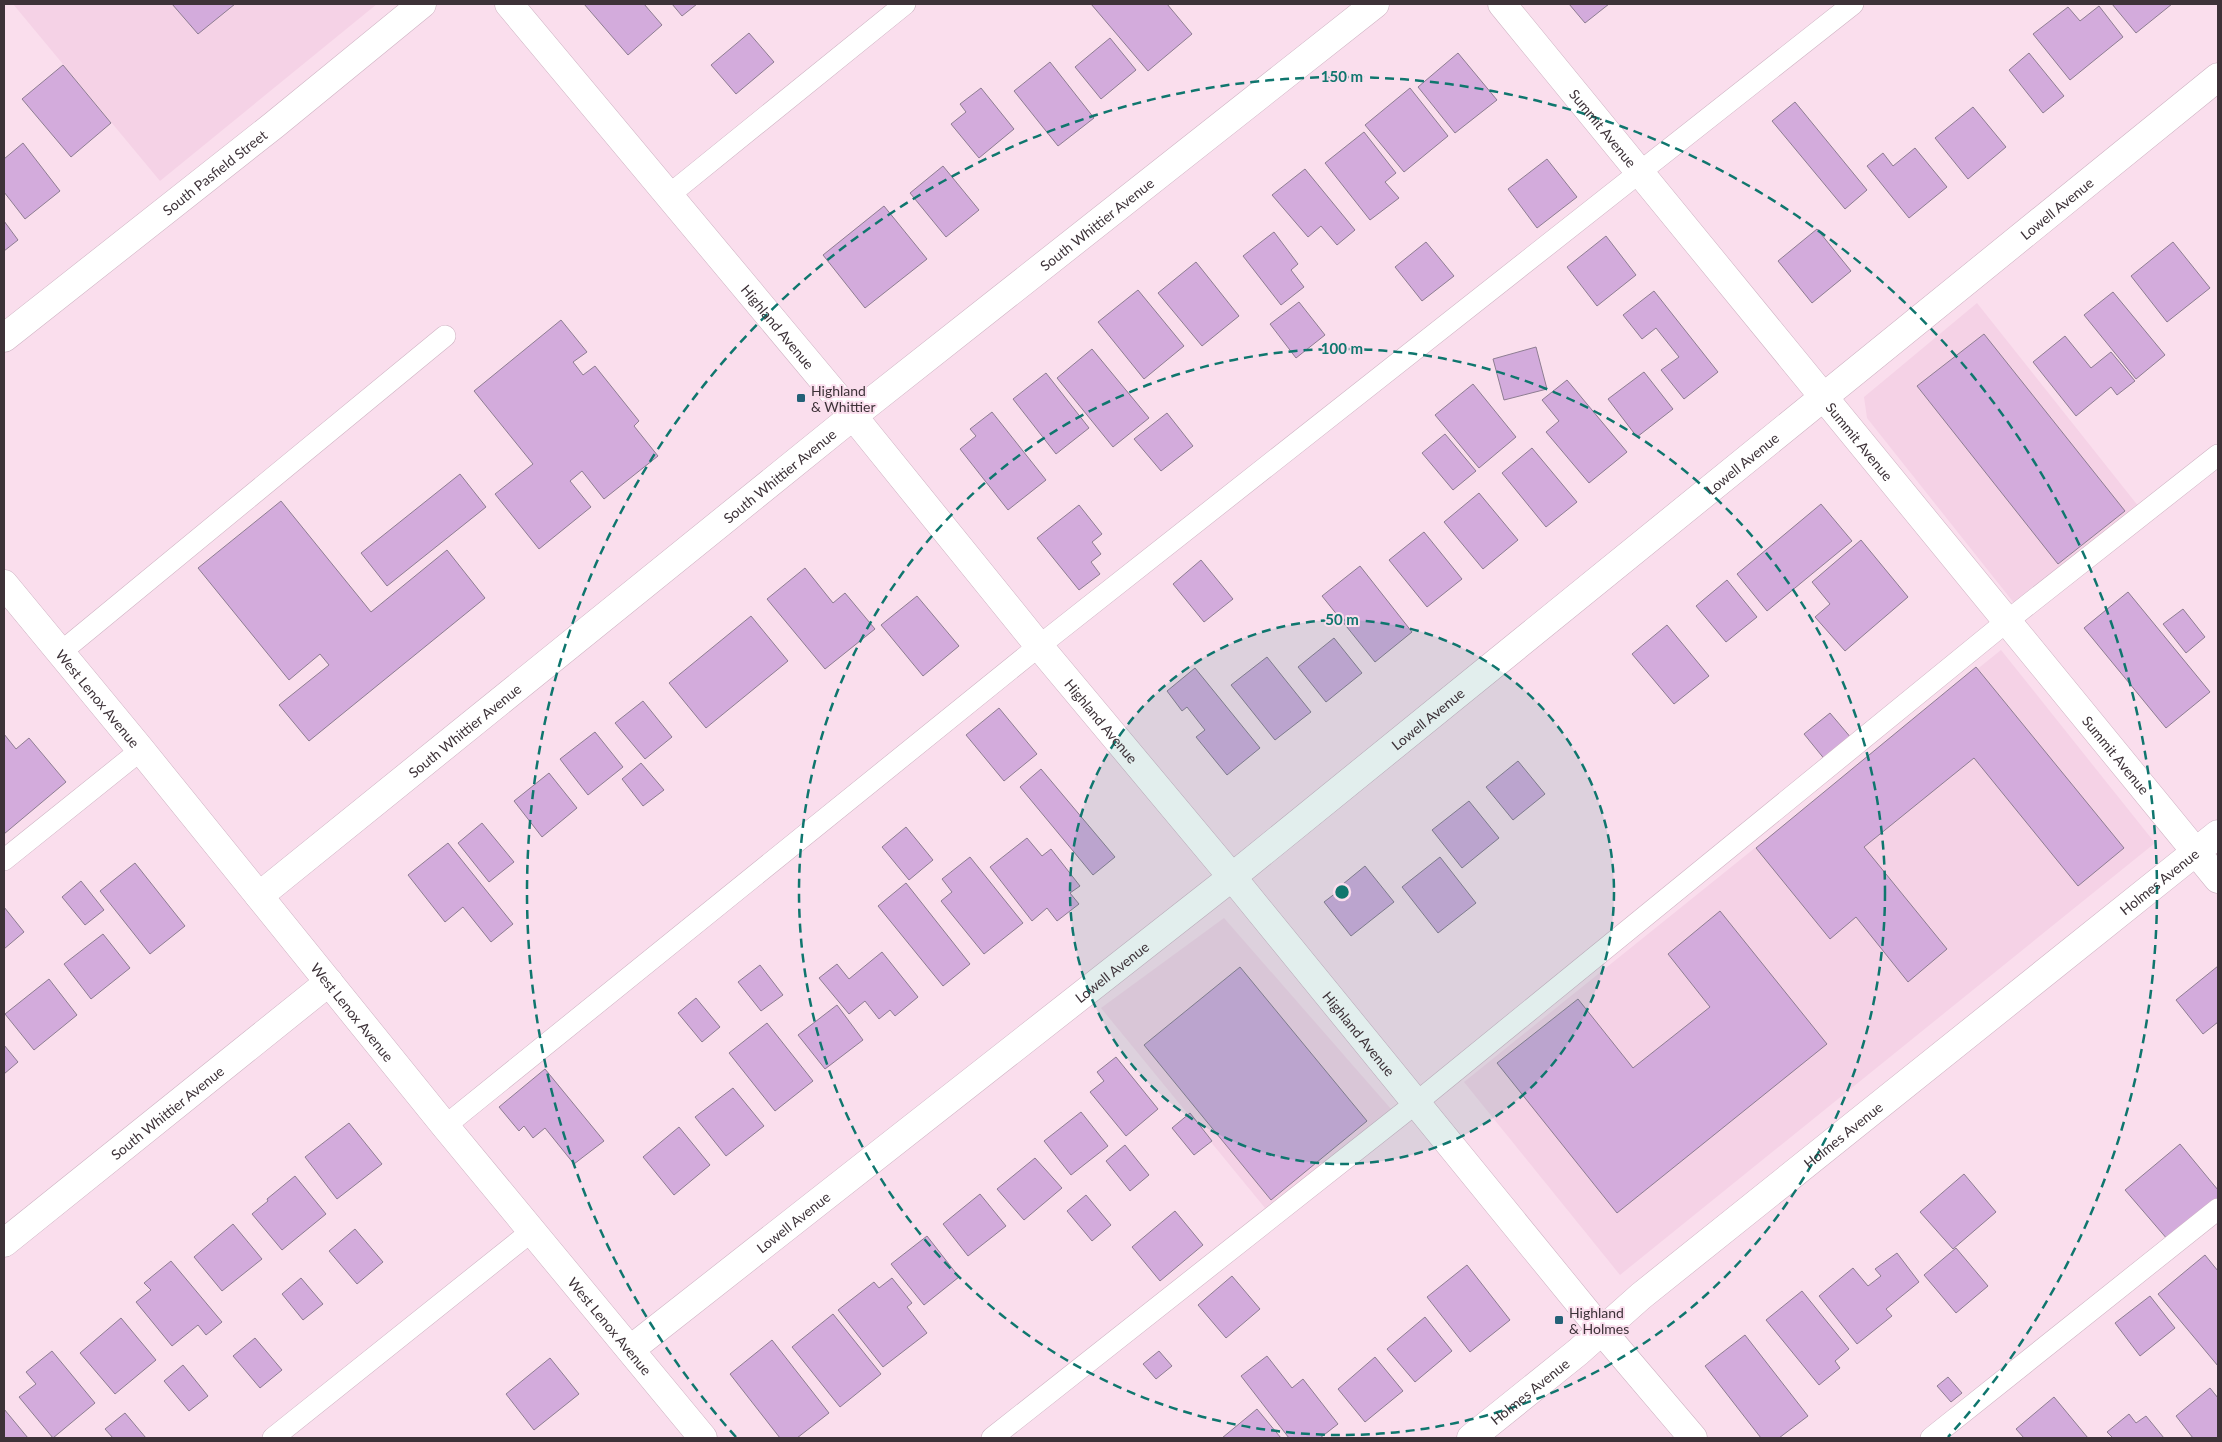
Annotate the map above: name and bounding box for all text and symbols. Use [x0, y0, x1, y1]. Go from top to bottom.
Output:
text: 150 m [1321, 67, 1363, 85]
street label: Summit Avenue [1566, 85, 1640, 170]
street label: South Pasfield Street [159, 126, 270, 218]
street label: Lowell Avenue [2017, 173, 2096, 243]
street label: South Whittier Avenue [1036, 174, 1157, 274]
street label: Highland Avenue [738, 281, 818, 372]
text: 100 m [1321, 339, 1363, 357]
place label: Highland & Whittier [811, 382, 875, 415]
marker: Highland & Whittier [795, 392, 807, 404]
street label: Summit Avenue [1823, 399, 1897, 484]
street label: South Whittier Avenue [720, 425, 839, 526]
street label: Lowell Avenue [1702, 429, 1782, 498]
text: 50 m [1325, 610, 1359, 628]
street label: West Lenox Avenue [53, 646, 144, 751]
street label: Highland Avenue [1061, 675, 1142, 766]
street label: South Whittier Avenue [405, 679, 524, 781]
street label: Lowell Avenue [1388, 684, 1467, 753]
street label: Summit Avenue [2079, 712, 2153, 797]
street label: Holmes Avenue [2116, 845, 2202, 918]
centre of rings [1333, 883, 1351, 901]
street label: Lowell Avenue [1071, 937, 1152, 1006]
street label: West Lenox Avenue [308, 959, 398, 1065]
street label: Highland Avenue [1320, 987, 1399, 1079]
street label: South Whittier Avenue [107, 1062, 227, 1163]
street label: Holmes Avenue [1800, 1098, 1886, 1171]
street label: Lowell Avenue [753, 1188, 833, 1256]
street label: West Lenox Avenue [565, 1273, 656, 1378]
place label: Highland & Holmes [1569, 1304, 1629, 1337]
marker: Highland & Holmes [1553, 1314, 1565, 1326]
street label: Holmes Avenue [1487, 1354, 1572, 1428]

